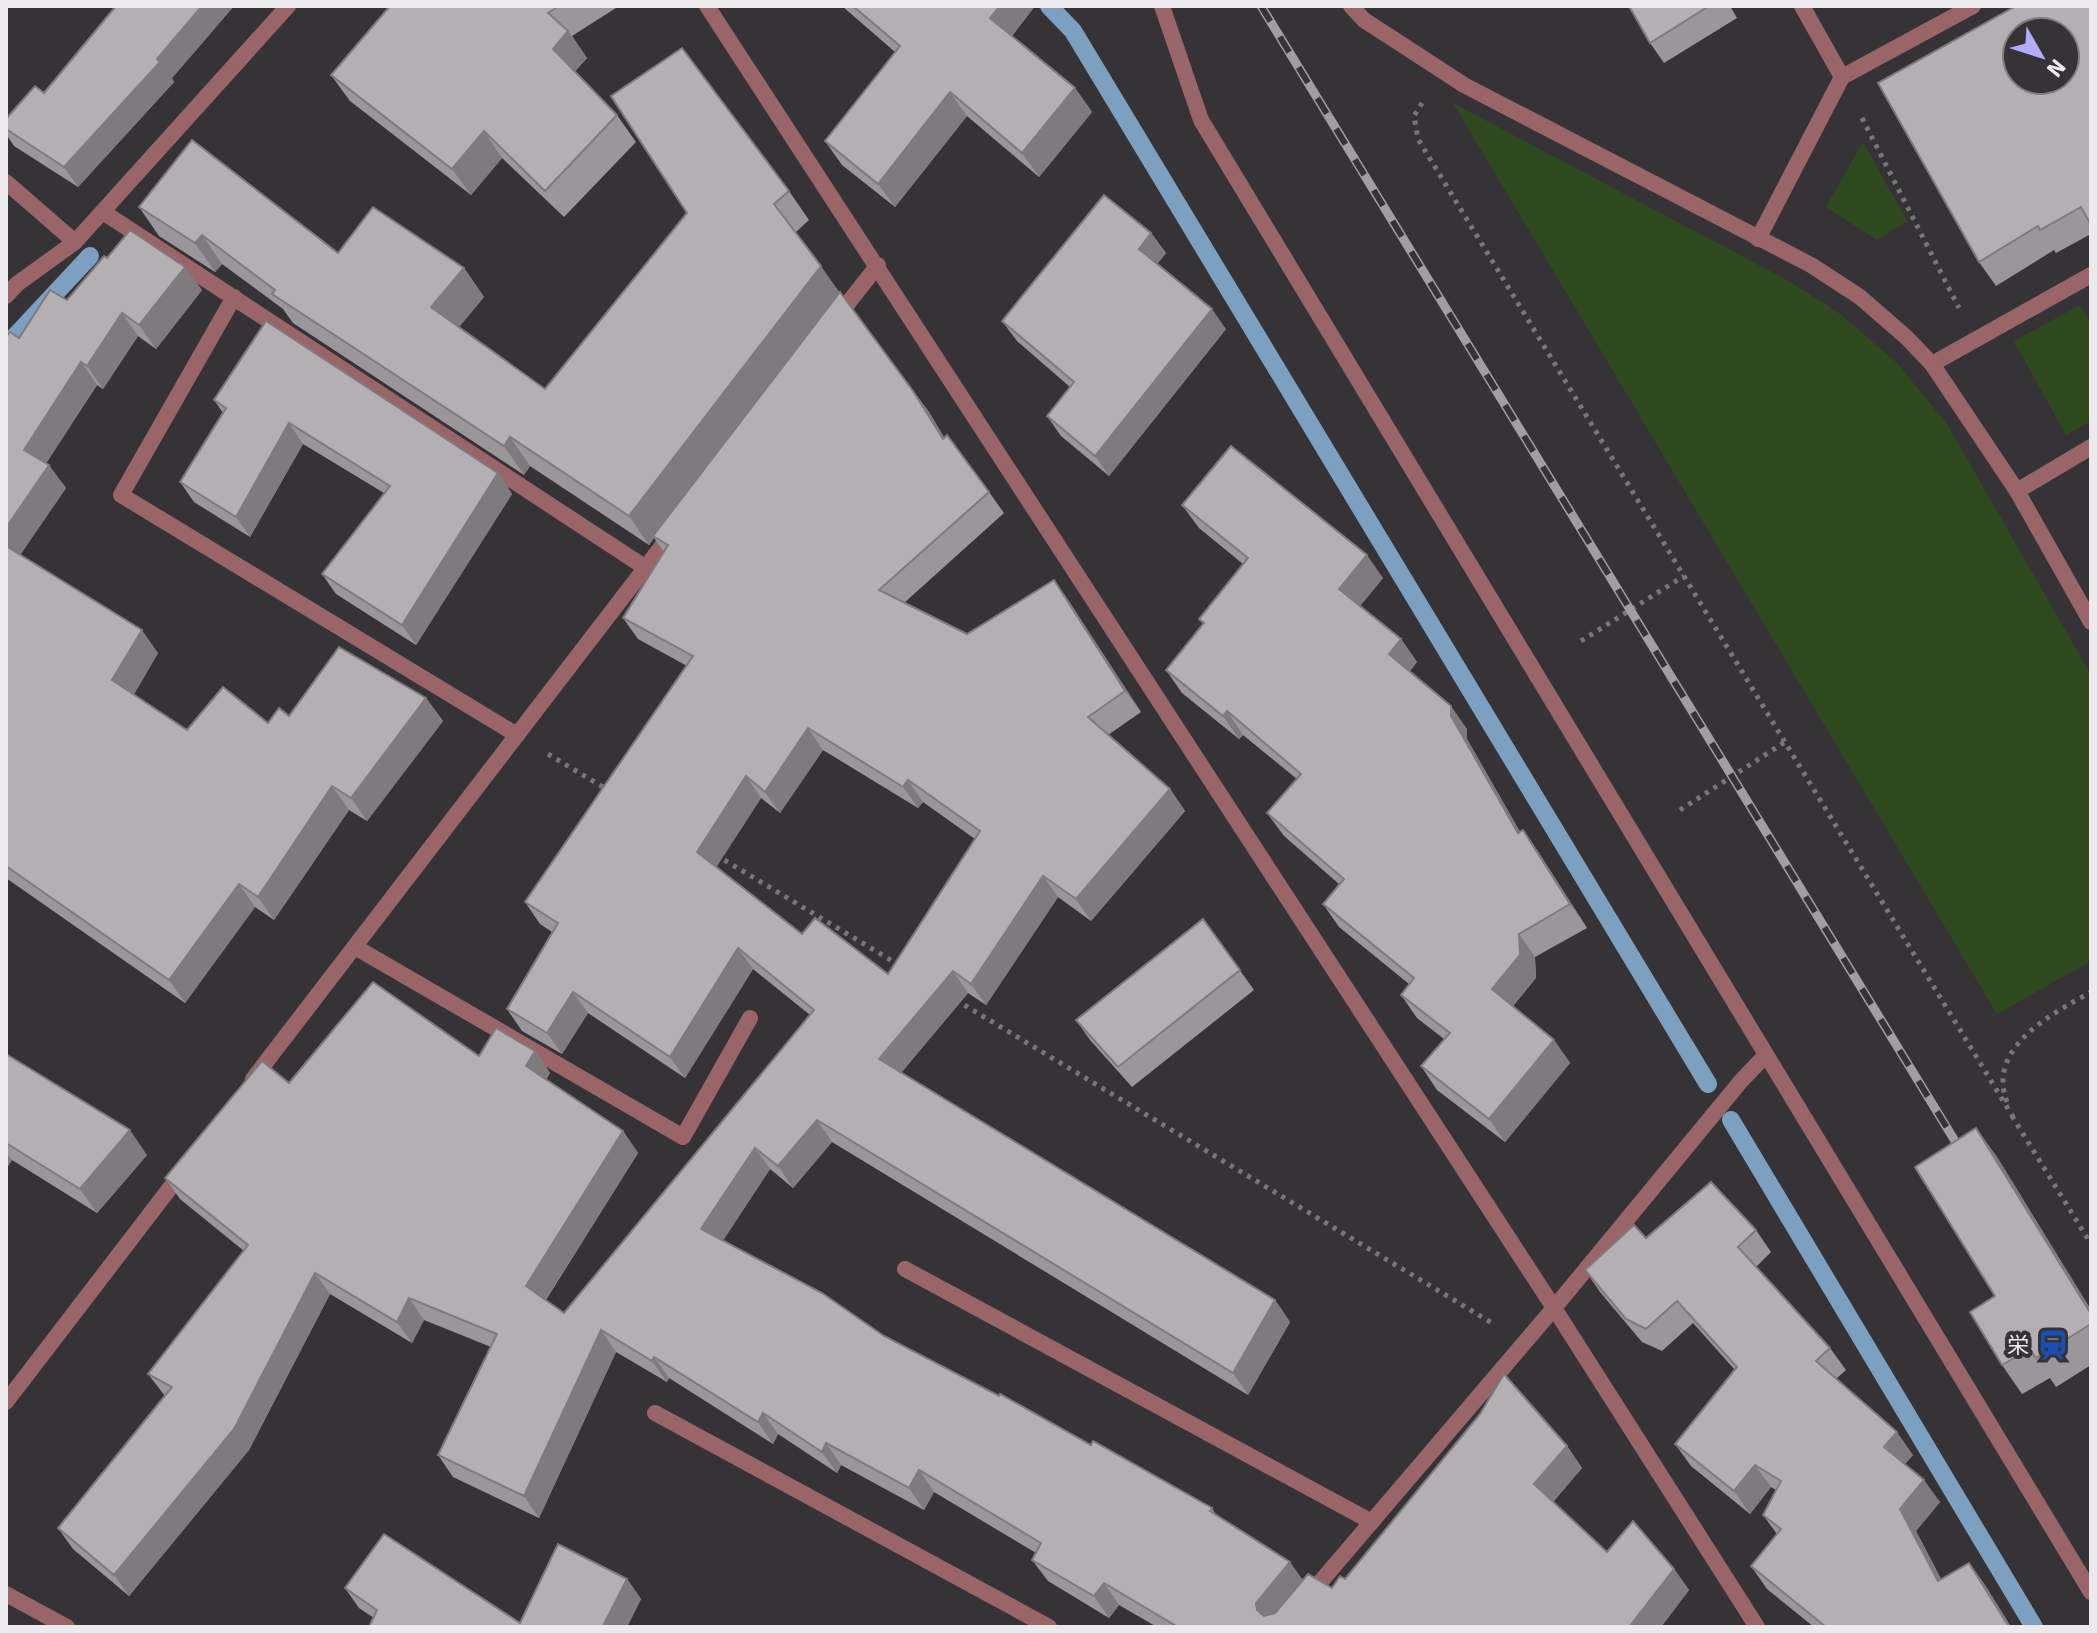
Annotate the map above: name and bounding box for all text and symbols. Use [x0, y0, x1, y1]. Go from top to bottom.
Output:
north arrow [2001, 16, 2081, 96]
text: N [2041, 54, 2071, 83]
station icon: 栄 [2036, 1328, 2070, 1362]
place label: 栄 [2007, 1332, 2029, 1359]

